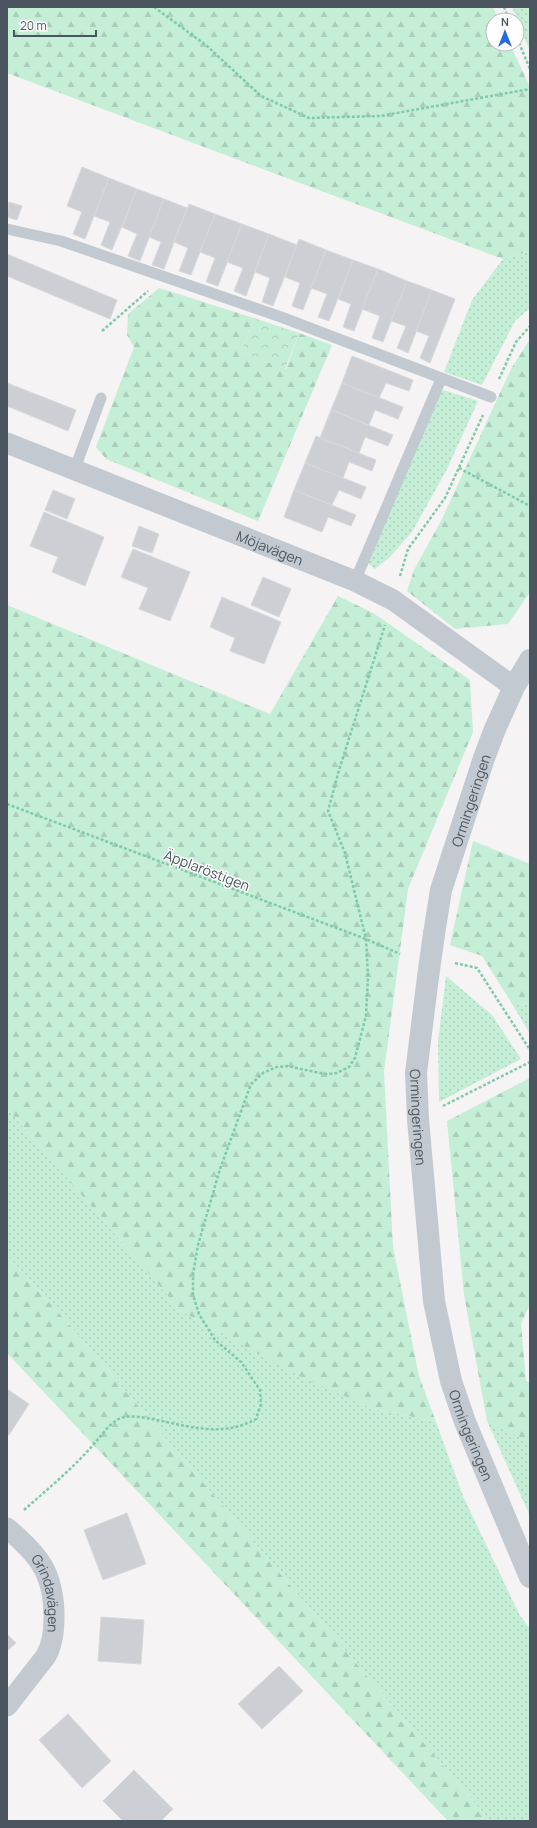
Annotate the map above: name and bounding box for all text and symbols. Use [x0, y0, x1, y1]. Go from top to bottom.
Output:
scale bar [14, 12, 96, 38]
north arrow [485, 12, 525, 52]
text: N [501, 14, 509, 29]
text: 20 m [20, 17, 47, 34]
street label: Möjavägen [234, 526, 306, 569]
street label: Ormingeringen [446, 751, 494, 849]
street label: Äpplaröstigen [161, 845, 253, 895]
street label: Ormingeringen [406, 1069, 432, 1166]
street label: Ormingeringen [445, 1387, 498, 1483]
street label: Grindavägen [28, 1550, 64, 1633]

